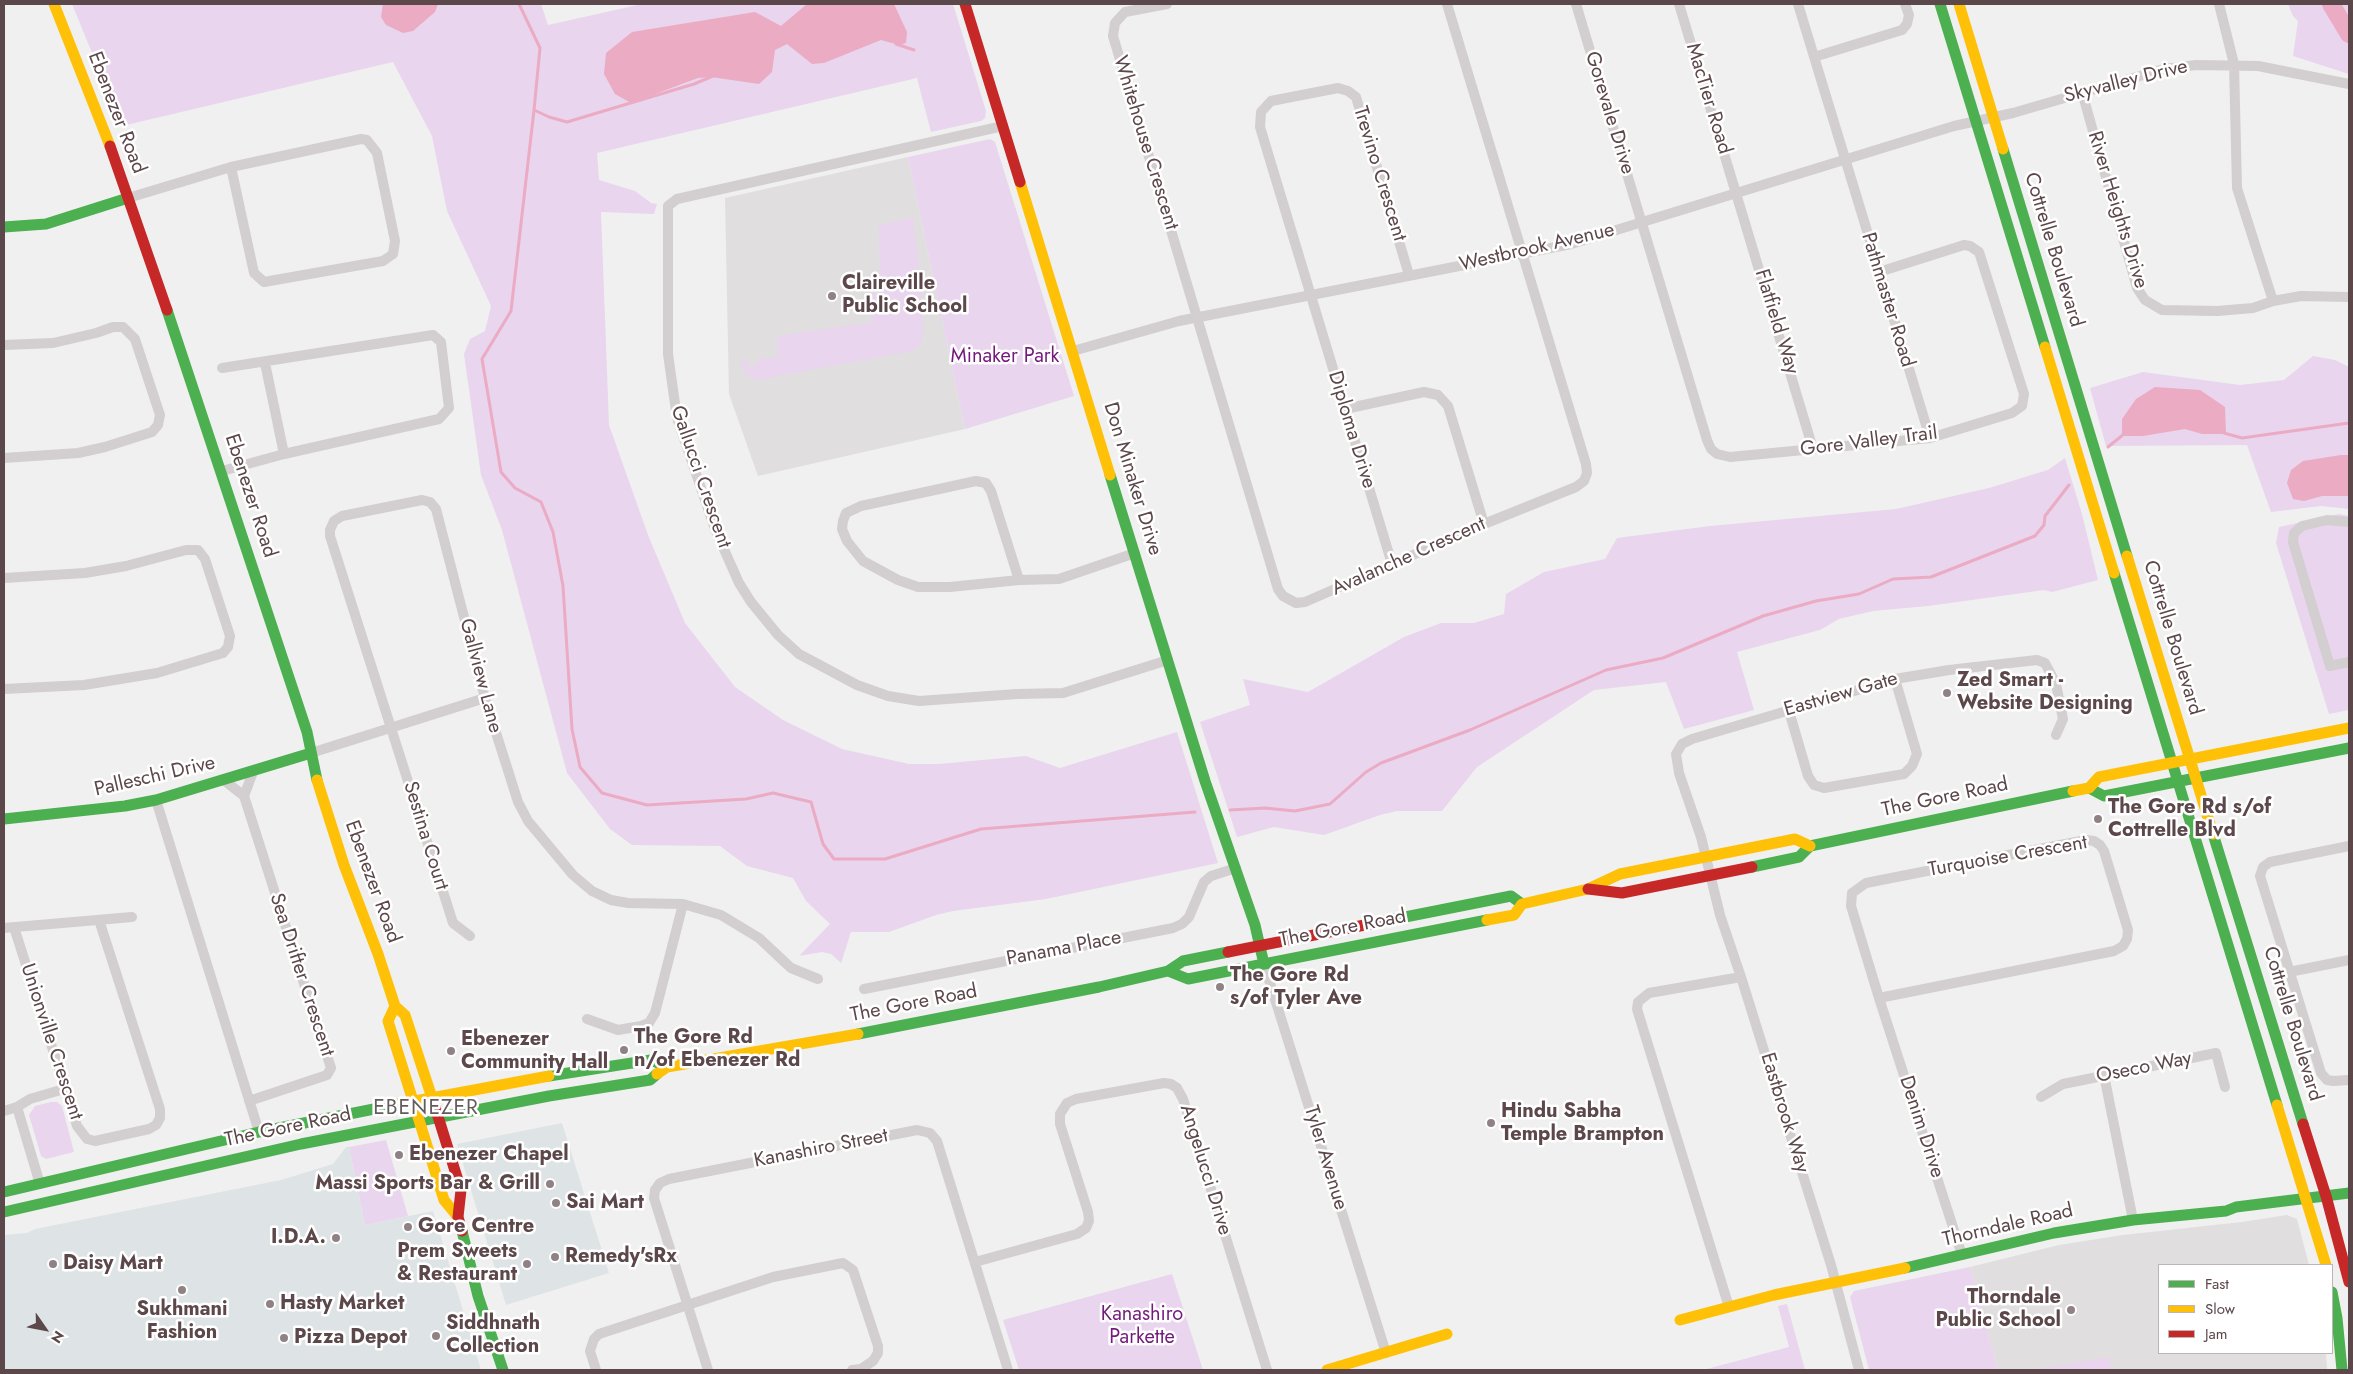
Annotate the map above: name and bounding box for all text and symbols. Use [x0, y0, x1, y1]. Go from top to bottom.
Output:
street label: MacTier Road [1680, 41, 1736, 157]
street label: Ebenezer Road [82, 49, 150, 177]
street label: Gorevale Drive [1579, 49, 1639, 177]
street label: Whitehouse Crescent [1107, 53, 1183, 233]
street label: Skyvalley Drive [2062, 55, 2190, 109]
street label: Trevino Crescent [1347, 104, 1411, 244]
street label: River Heights Drive [2082, 129, 2152, 291]
street label: Cottrelle Boulevard [2018, 170, 2088, 330]
street label: Westbrook Avenue [1457, 219, 1617, 277]
street label: Pathmaster Road [1855, 230, 1919, 370]
street label: Flatfield Way [1749, 267, 1803, 377]
place label: Claireville Public School [842, 272, 967, 319]
marker: Claireville Public School [826, 290, 838, 302]
park label: Minaker Park [951, 345, 1059, 369]
street label: Diploma Drive [1322, 368, 1380, 492]
street label: Don Minaker Drive [1097, 400, 1167, 558]
street label: Gallucci Crescent [664, 403, 736, 551]
street label: Gore Valley Trail [1799, 422, 1939, 462]
street label: Ebenezer Road [219, 431, 281, 561]
street label: Avalanche Crescent [1329, 512, 1489, 602]
street label: Cottrelle Boulevard [2137, 558, 2207, 718]
street label: Gallview Lane [453, 616, 507, 736]
street label: Eastview Gate [1781, 667, 1901, 723]
place label: Zed Smart - Website Designing [1957, 669, 2133, 716]
marker: Zed Smart - Website Designing [1941, 687, 1953, 699]
street label: Palleschi Drive [92, 751, 218, 803]
street label: The Gore Road [1880, 773, 2010, 823]
street label: Sestina Court [397, 779, 453, 893]
place label: The Gore Rd s/of Cottrelle Blvd [2108, 796, 2271, 843]
marker: The Gore Rd s/of Cottrelle Blvd [2092, 813, 2104, 825]
street label: Ebenezer Road [339, 818, 405, 946]
street label: Turquoise Crescent [1927, 831, 2089, 883]
street label: Sea Drifter Crescent [263, 890, 339, 1060]
street label: The Gore Road [1278, 905, 1408, 953]
street label: Panama Place [1005, 926, 1123, 972]
street label: Cottrelle Boulevard [2257, 944, 2327, 1104]
street label: Unionville Crescent [14, 961, 88, 1123]
place label: The Gore Rd s/of Tyler Ave [1230, 964, 1362, 1011]
street label: The Gore Road [849, 980, 979, 1028]
marker: The Gore Rd s/of Tyler Ave [1214, 981, 1226, 993]
place label: The Gore Rd n/of Ebenezer Rd [634, 1026, 800, 1073]
place label: Ebenezer Community Hall [461, 1028, 608, 1075]
marker: The Gore Rd n/of Ebenezer Rd [618, 1044, 630, 1056]
marker: Ebenezer Community Hall [445, 1045, 457, 1057]
street label: Oseco Way [2094, 1047, 2194, 1089]
street label: Eastbrook Way [1754, 1050, 1814, 1176]
street label: Denim Drive [1893, 1073, 1949, 1181]
district label: EBENEZER [372, 1096, 480, 1122]
place label: Hindu Sabha Temple Brampton [1501, 1100, 1664, 1147]
street label: Angelucci Drive [1174, 1102, 1236, 1238]
street label: The Gore Road [223, 1103, 353, 1153]
street label: Tyler Avenue [1298, 1103, 1352, 1213]
marker: Hindu Sabha Temple Brampton [1485, 1117, 1497, 1129]
street label: Kanashiro Street [752, 1124, 890, 1174]
place label: Ebenezer Chapel [409, 1143, 569, 1167]
marker: Ebenezer Chapel [393, 1149, 405, 1161]
place label: Massi Sports Bar & Grill [315, 1172, 540, 1196]
marker: Massi Sports Bar & Grill [544, 1178, 556, 1190]
place label: Sai Mart [566, 1191, 644, 1215]
marker: Sai Mart [550, 1197, 562, 1209]
street label: Thorndale Road [1940, 1199, 2076, 1253]
place label: Gore Centre [418, 1215, 534, 1239]
marker: Gore Centre [402, 1221, 414, 1233]
place label: I.D.A. [271, 1226, 326, 1250]
marker: I.D.A. [330, 1232, 342, 1244]
place label: Prem Sweets & Restaurant [397, 1240, 517, 1287]
place label: Remedy'sRx [565, 1245, 677, 1269]
marker: Remedy'sRx [549, 1251, 561, 1263]
place label: Daisy Mart [63, 1252, 163, 1276]
marker: Daisy Mart [47, 1258, 59, 1270]
marker: Prem Sweets & Restaurant [521, 1258, 533, 1270]
legend [2158, 1264, 2333, 1354]
text: Fast [2205, 1273, 2229, 1295]
marker: Sukhmani Fashion [176, 1284, 188, 1296]
place label: Thorndale Public School [1936, 1286, 2061, 1333]
place label: Hasty Market [280, 1292, 404, 1316]
place label: Sukhmani Fashion [136, 1298, 228, 1345]
marker: Hasty Market [264, 1298, 276, 1310]
text: Slow [2205, 1298, 2235, 1320]
park label: Kanashiro Parkette [1101, 1303, 1183, 1350]
north arrow [20, 1304, 70, 1354]
marker: Thorndale Public School [2065, 1304, 2077, 1316]
place label: Siddhnath Collection [446, 1312, 540, 1359]
text: Jam [2205, 1323, 2228, 1345]
place label: Pizza Depot [294, 1326, 407, 1350]
text: N [46, 1327, 69, 1347]
marker: Siddhnath Collection [430, 1330, 442, 1342]
marker: Pizza Depot [278, 1332, 290, 1344]

